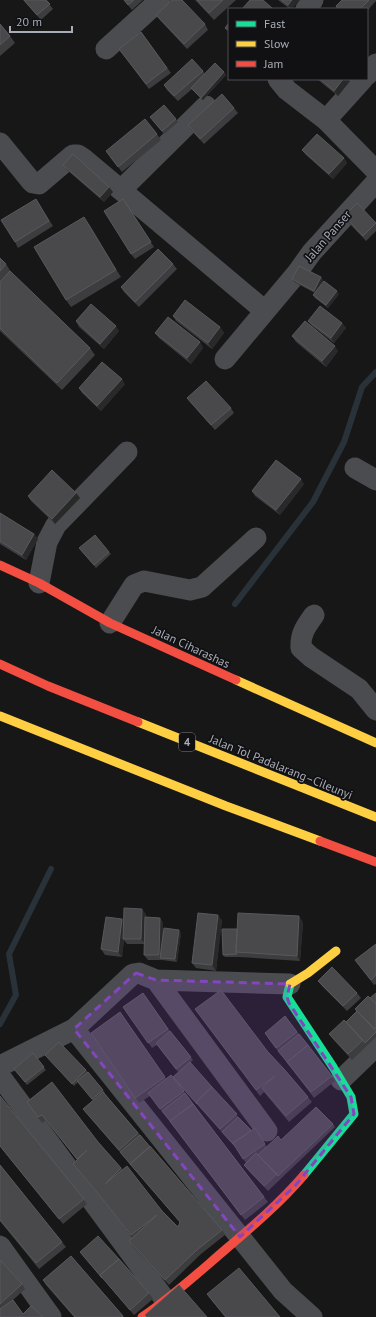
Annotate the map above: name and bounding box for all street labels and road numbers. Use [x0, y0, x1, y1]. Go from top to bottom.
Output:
street label: Jalan Panser [301, 207, 354, 265]
street label: Jalan Ciharashas [149, 622, 232, 671]
street label: Jalan Tol Padalarang–Cileunyi [206, 731, 355, 802]
road number: 4 [179, 733, 195, 751]

